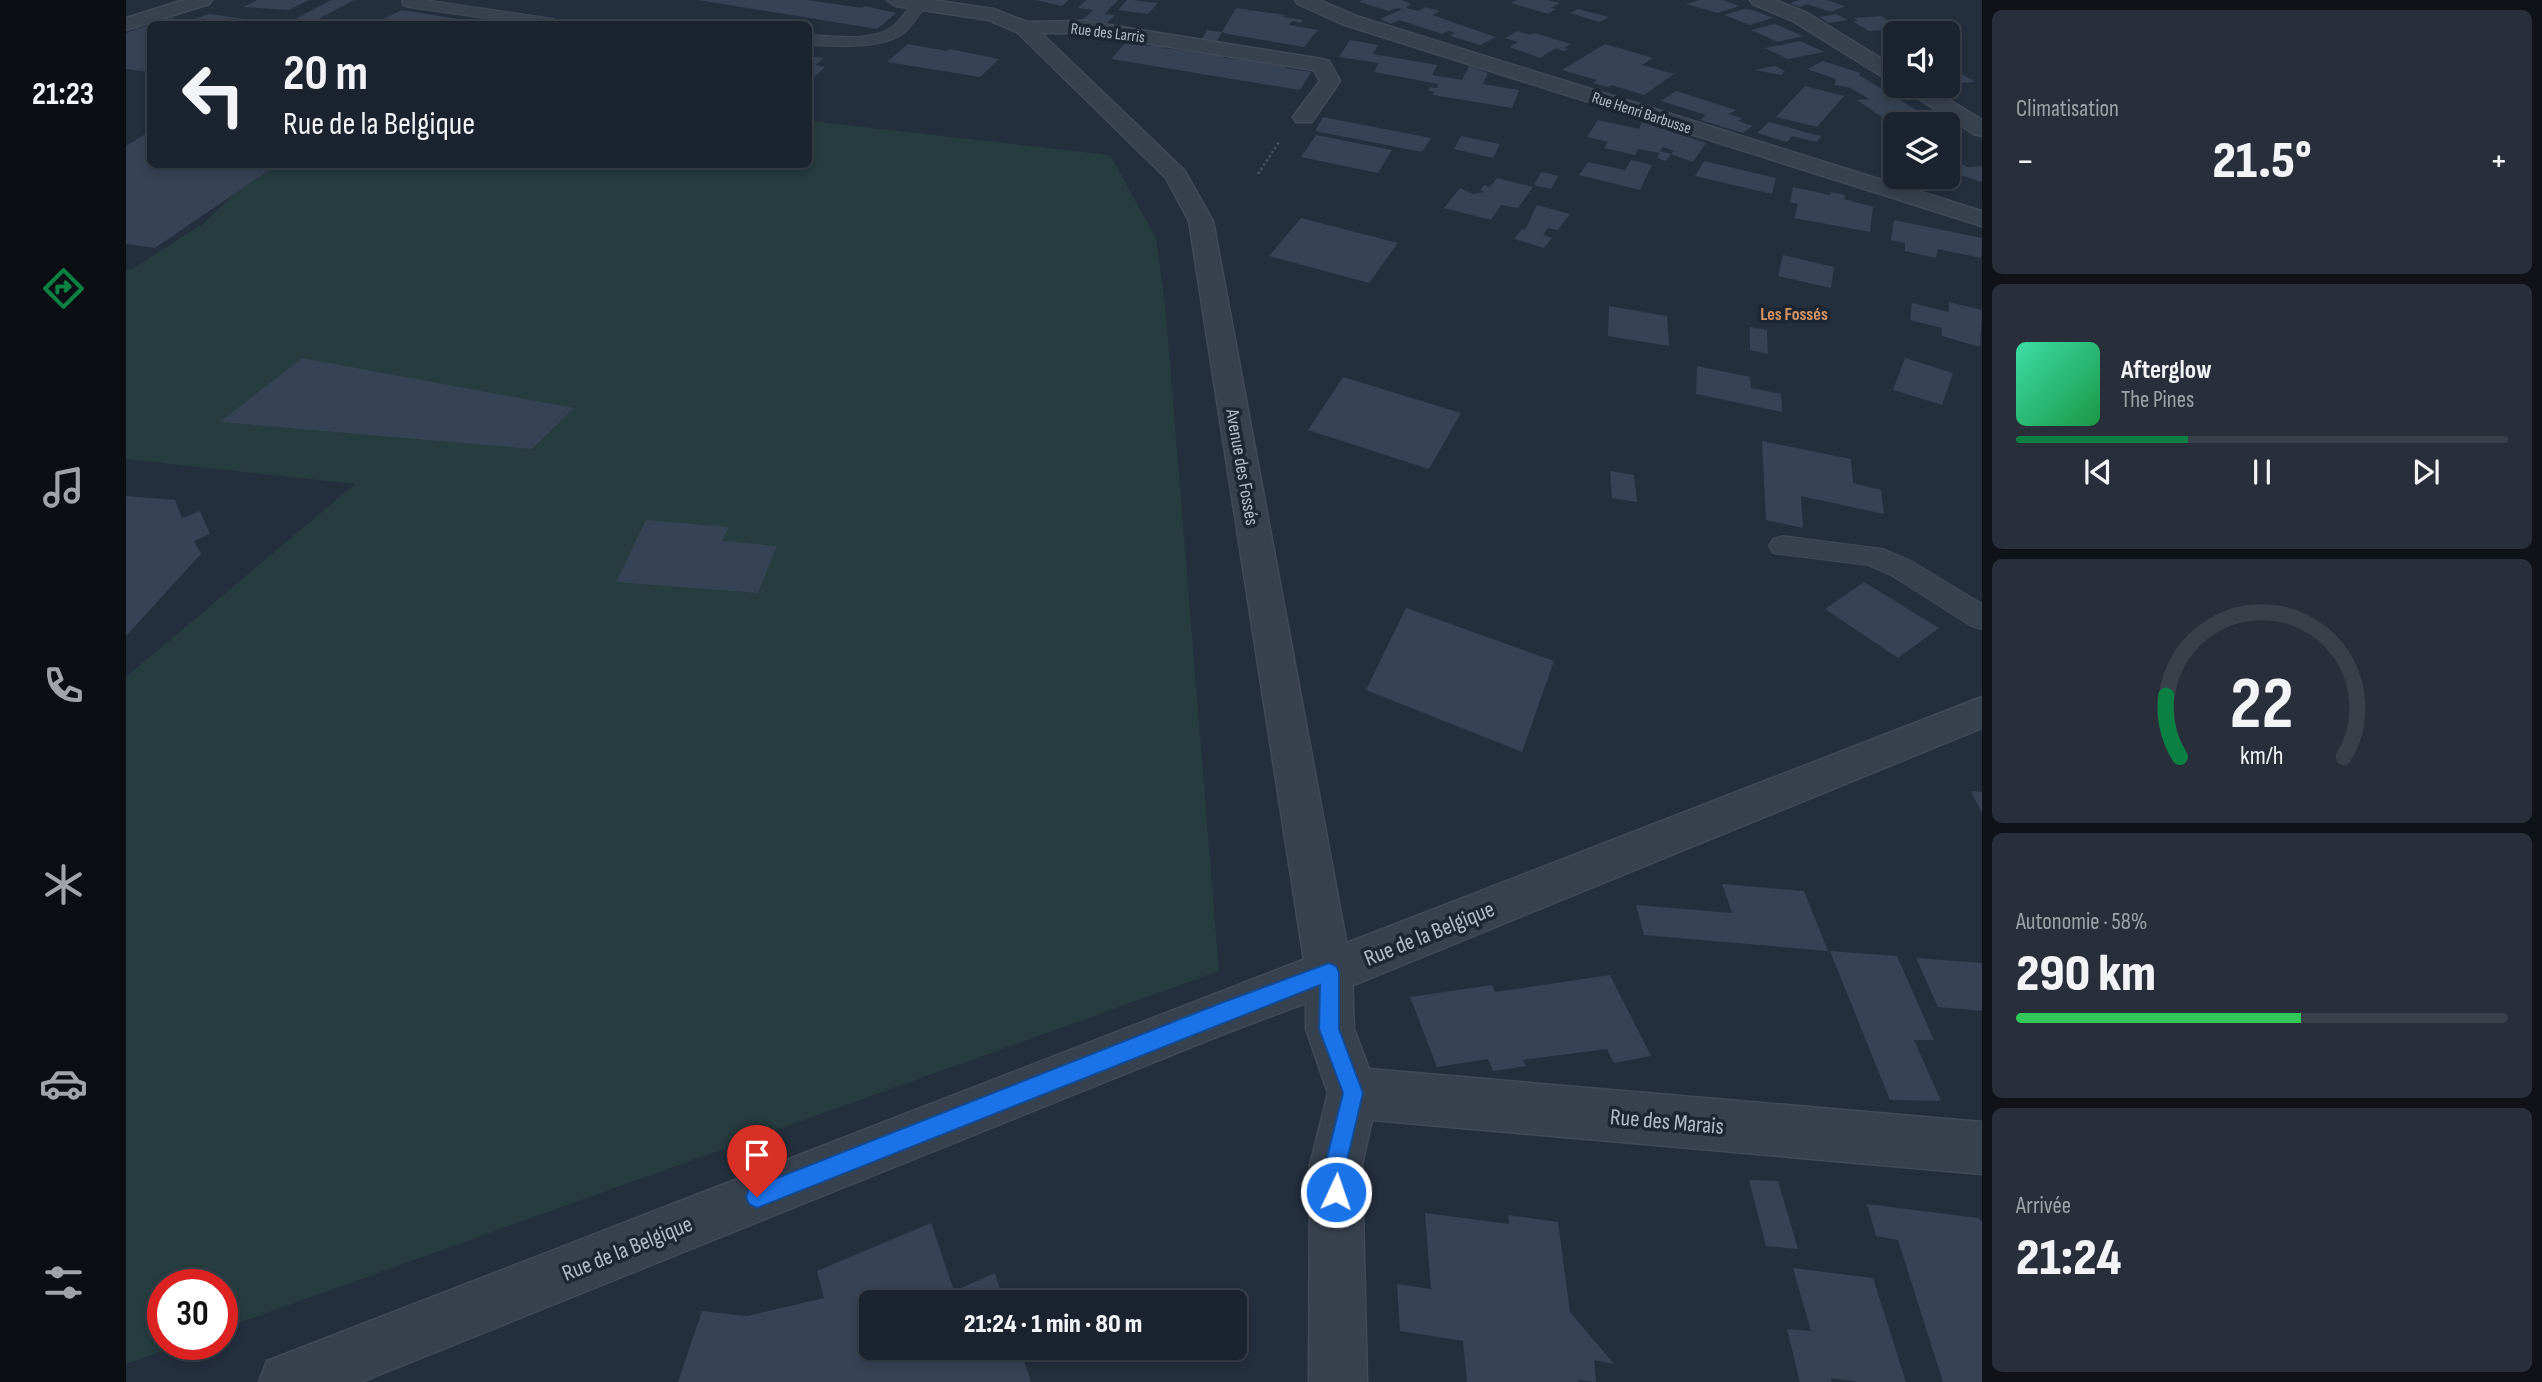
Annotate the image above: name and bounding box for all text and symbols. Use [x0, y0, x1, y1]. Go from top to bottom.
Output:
street label: Rue des Larris [1070, 20, 1146, 47]
map controls [1883, 21, 1960, 189]
button: sound [1883, 21, 1960, 98]
text: 20 m [283, 45, 368, 104]
icon: left [168, 49, 259, 140]
text: 21:23 [32, 75, 94, 114]
street label: Rue Henri Barbusse [1589, 88, 1694, 138]
text: Climatisation [2016, 95, 2119, 123]
text: Rue de la Belgique [283, 105, 475, 144]
button: layers [1883, 112, 1960, 189]
text: 21.5° [2212, 130, 2312, 193]
text: − [2016, 139, 2035, 184]
text: + [2489, 139, 2508, 184]
icon: directions [39, 264, 88, 313]
district label: Les Fossés [1760, 304, 1828, 325]
text: Afterglow [2121, 355, 2212, 386]
text: The Pines [2121, 386, 2194, 414]
street label: Avenue des Fossés [1220, 406, 1263, 527]
icon: previous [2079, 453, 2117, 491]
icon: pause [2243, 453, 2281, 491]
icon: next [2407, 453, 2445, 491]
icon: music [39, 463, 88, 512]
icon: phone [39, 661, 88, 710]
text: 22 [2230, 661, 2294, 749]
text: km/h [2240, 741, 2284, 772]
icon: climate [39, 860, 88, 909]
street label: Rue de la Belgique [1360, 895, 1499, 973]
text: Autonomie · 58% [2016, 908, 2147, 936]
text: 290 km [2016, 943, 2156, 1006]
icon: car [39, 1059, 88, 1108]
street label: Rue des Marais [1609, 1103, 1725, 1141]
pin [727, 1125, 787, 1197]
icon: arrive [738, 1136, 776, 1174]
position arrow [1299, 1155, 1373, 1229]
text: Arrivée [2016, 1192, 2071, 1220]
street label: Rue de la Belgique [558, 1210, 697, 1288]
text: 21:24 [2016, 1227, 2122, 1290]
icon: filters [39, 1258, 88, 1307]
speed limit sign: 30 [147, 1269, 238, 1360]
text: 21:24 · 1 min · 80 m [964, 1309, 1142, 1340]

